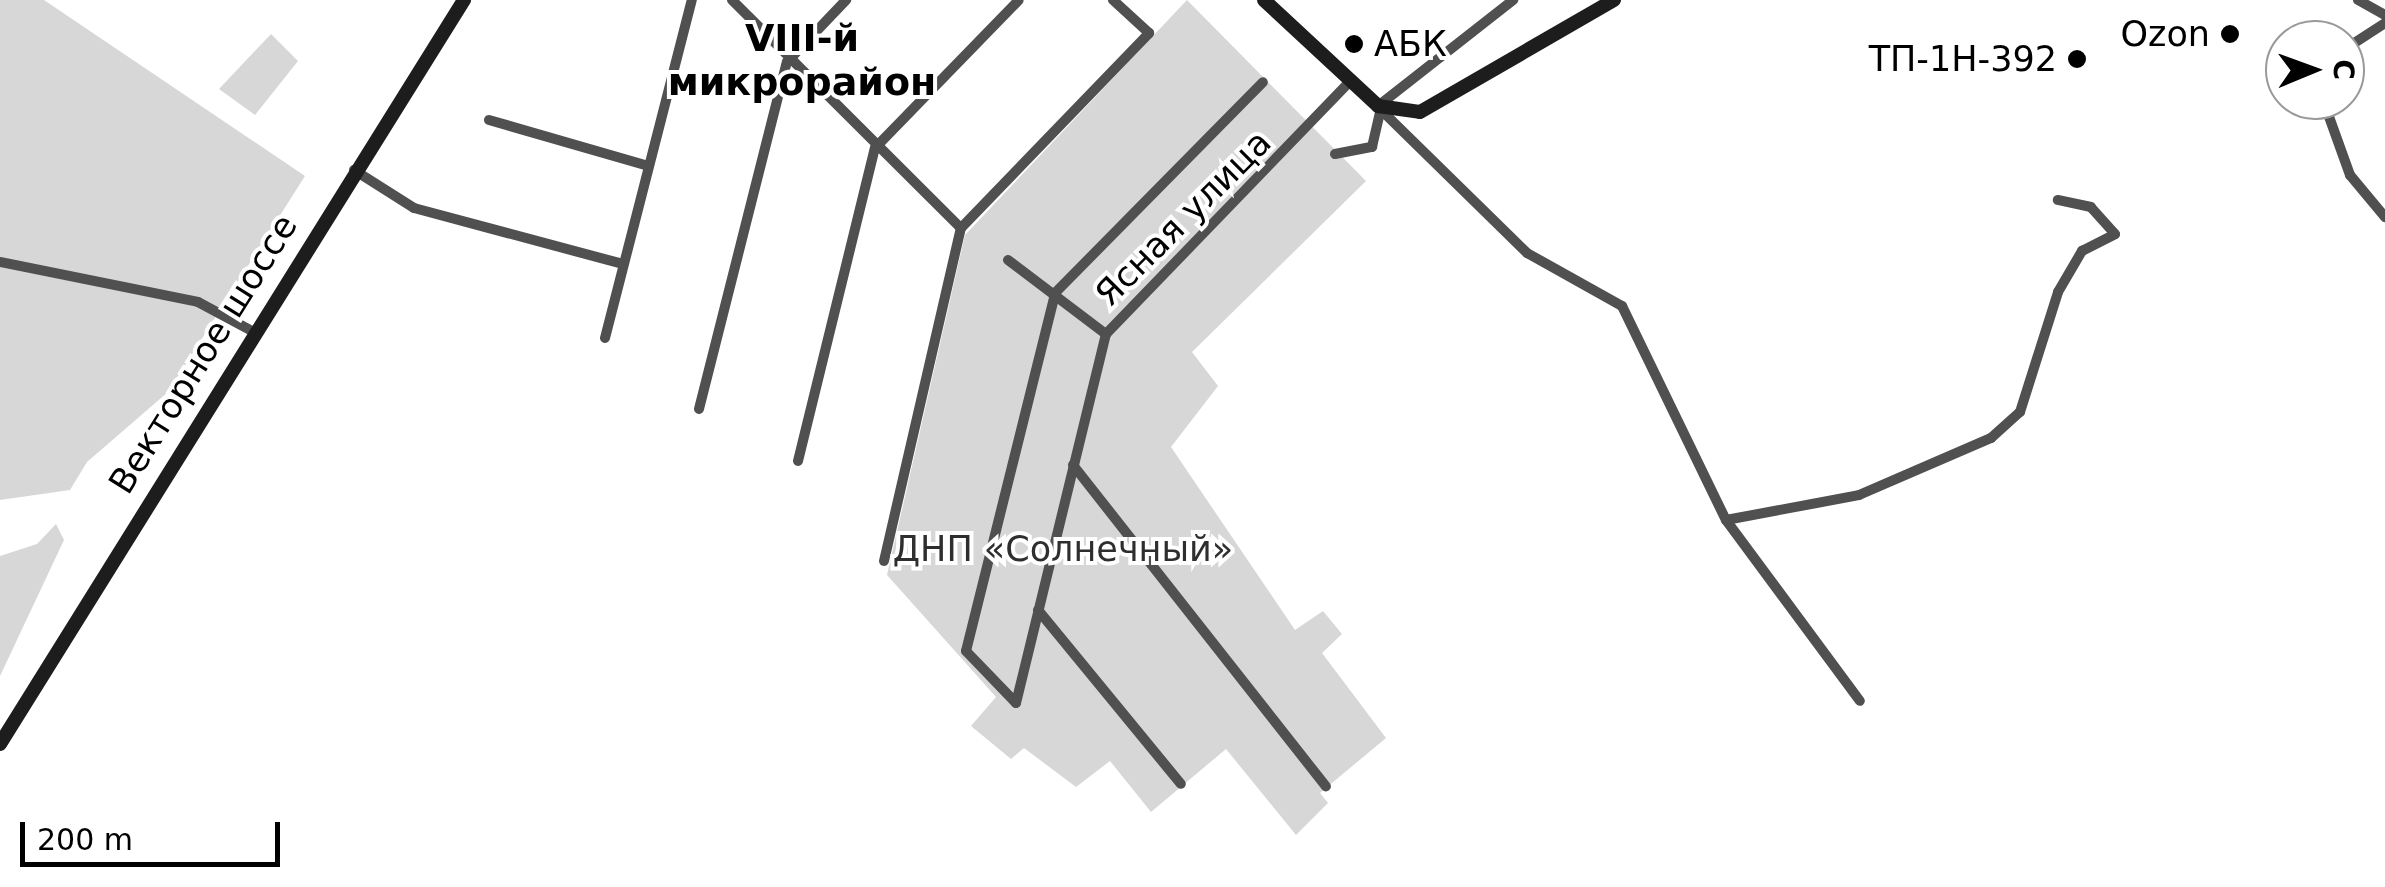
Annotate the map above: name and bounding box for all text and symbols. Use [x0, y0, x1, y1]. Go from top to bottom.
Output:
place label: Ozon [2120, 13, 2210, 55]
district label: VIII-й микрорайон [668, 16, 936, 105]
north arrow [2265, 20, 2365, 120]
place label: АБК [1374, 23, 1447, 65]
marker: Ozon [2219, 23, 2241, 45]
marker: АБК [1343, 33, 1365, 55]
place label: ТП-1Н-392 [1869, 38, 2057, 80]
marker: ТП-1Н-392 [2066, 48, 2088, 70]
text: С [2327, 59, 2360, 80]
street label: Ясная улица [1086, 121, 1280, 315]
street label: Векторное шоссе [100, 207, 306, 501]
park label: ДНП «Солнечный» [893, 528, 1233, 570]
scale bar [25, 802, 285, 864]
text: 200 m [37, 822, 133, 857]

